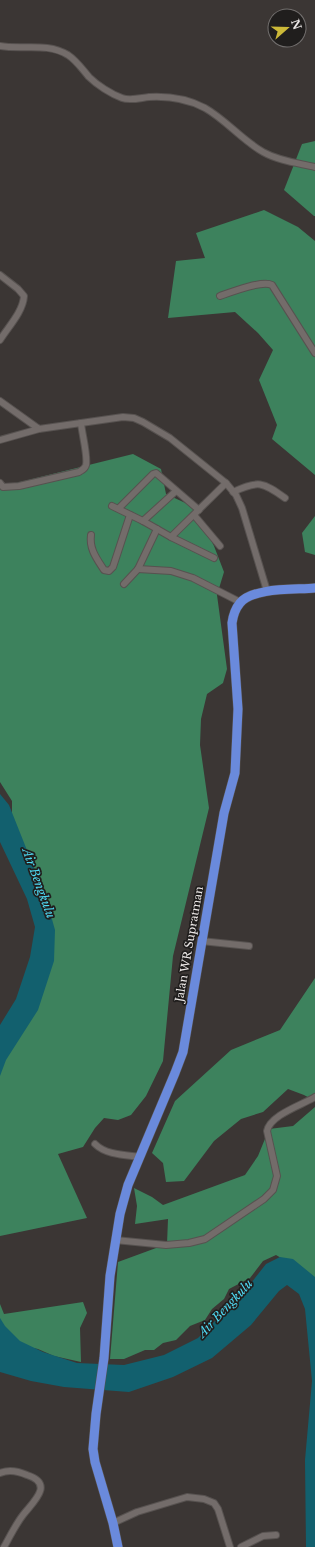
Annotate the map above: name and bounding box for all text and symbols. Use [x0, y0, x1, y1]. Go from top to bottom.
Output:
north arrow [267, 8, 307, 48]
text: N [288, 17, 305, 32]
water label: Air Bengkulu [19, 844, 59, 920]
street label: Jalan WR Supratman [172, 885, 206, 1005]
water label: Air Bengkulu [193, 1276, 256, 1342]

